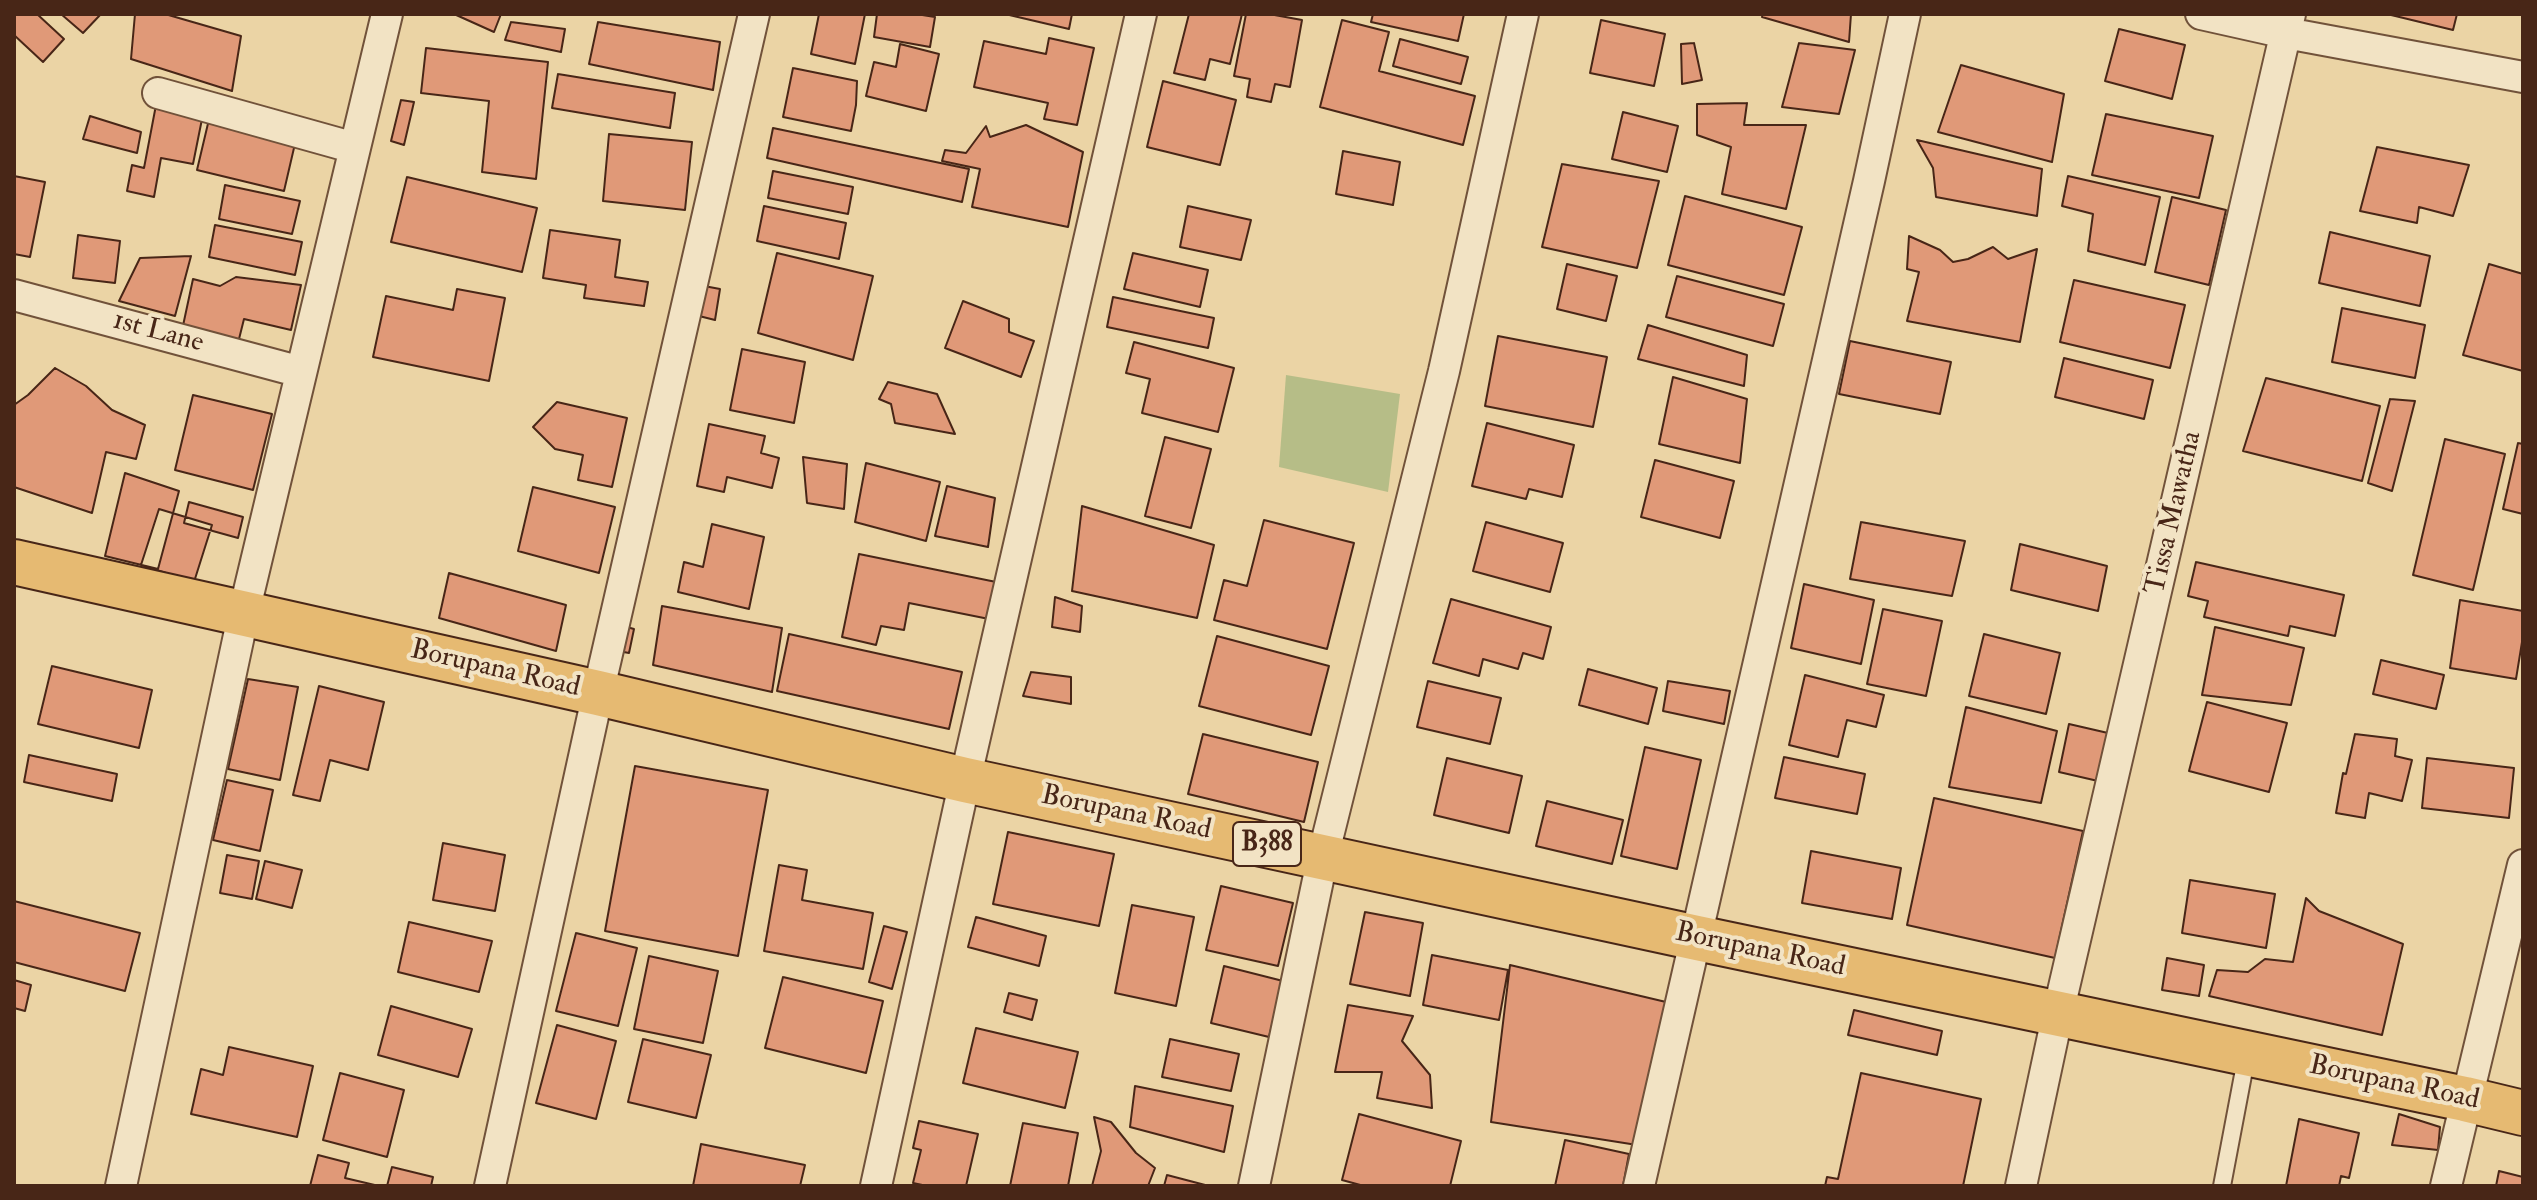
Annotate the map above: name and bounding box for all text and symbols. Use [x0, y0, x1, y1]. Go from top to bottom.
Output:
street label: 1st Lane [109, 305, 207, 361]
street label: Tissa Mawatha [2140, 428, 2210, 598]
street label: Borupana Road [407, 634, 583, 706]
street label: Borupana Road [1038, 780, 1214, 848]
road number: B388 [1233, 822, 1301, 866]
street label: Borupana Road [1672, 917, 1848, 985]
street label: Borupana Road [2306, 1050, 2482, 1118]

